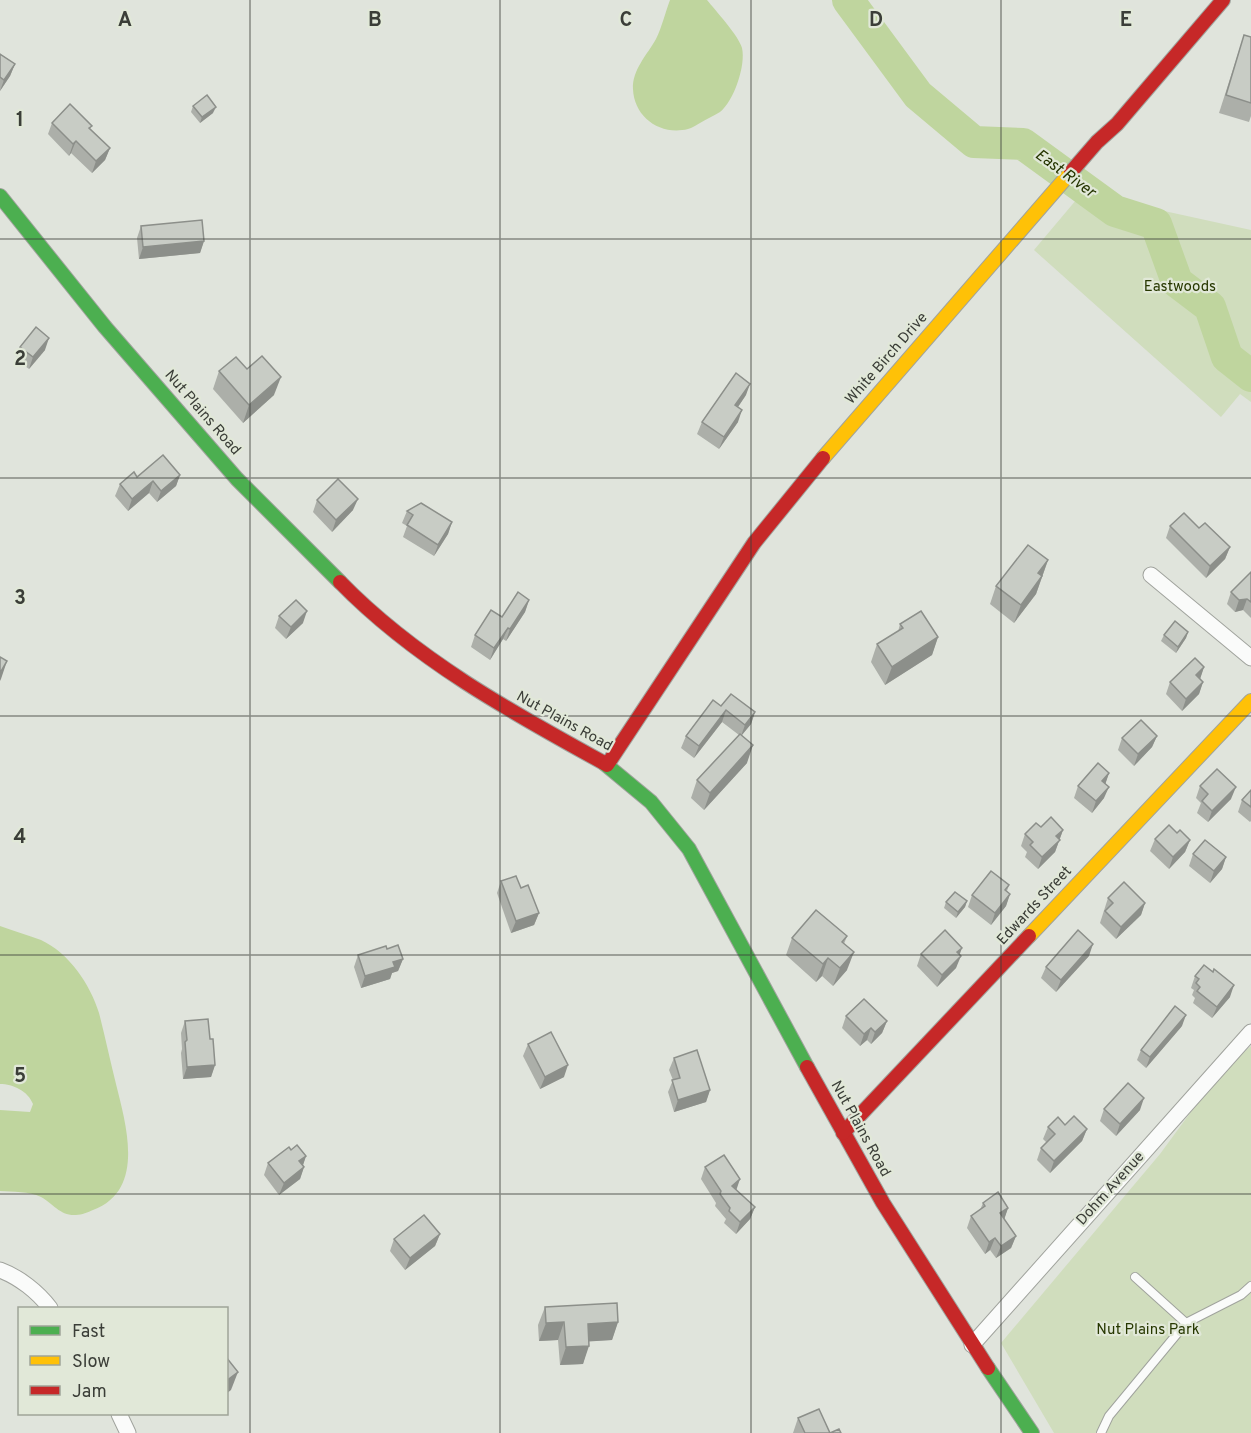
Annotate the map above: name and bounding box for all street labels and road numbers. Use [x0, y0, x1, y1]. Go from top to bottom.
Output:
street label: White Birch Drive [842, 309, 932, 409]
street label: Nut Plains Road [160, 366, 244, 460]
street label: Nut Plains Road [513, 688, 615, 756]
street label: Edwards Street [994, 862, 1076, 950]
street label: Nut Plains Road [826, 1078, 894, 1180]
street label: Dohm Avenue [1073, 1148, 1149, 1230]

